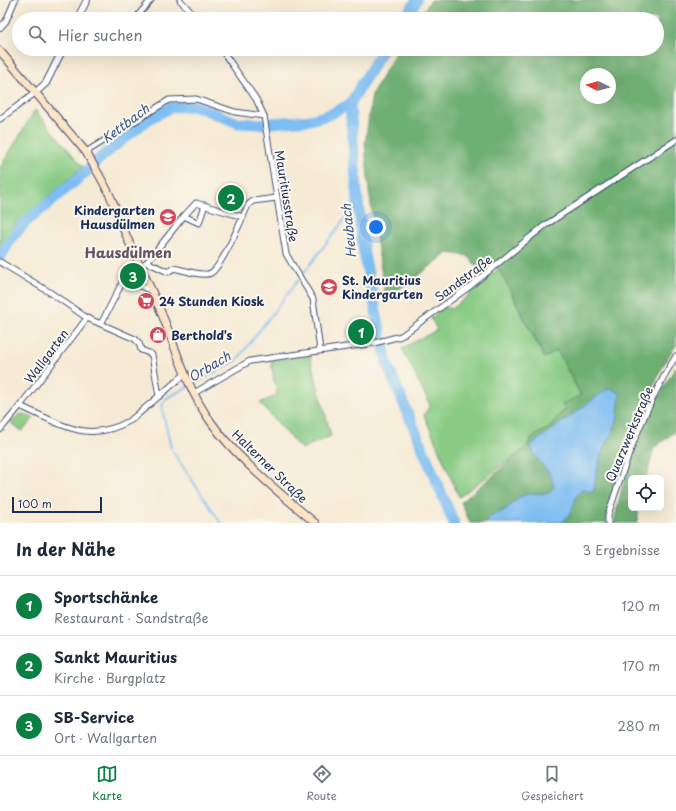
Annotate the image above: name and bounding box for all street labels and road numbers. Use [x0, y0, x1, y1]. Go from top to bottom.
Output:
street label: Mauritiusstraße [271, 149, 303, 243]
street label: Sandstraße [431, 250, 495, 306]
street label: Wallgarten [20, 325, 72, 387]
street label: Quarzwerkstraße [601, 384, 657, 484]
street label: Halterner Straße [228, 425, 312, 507]

